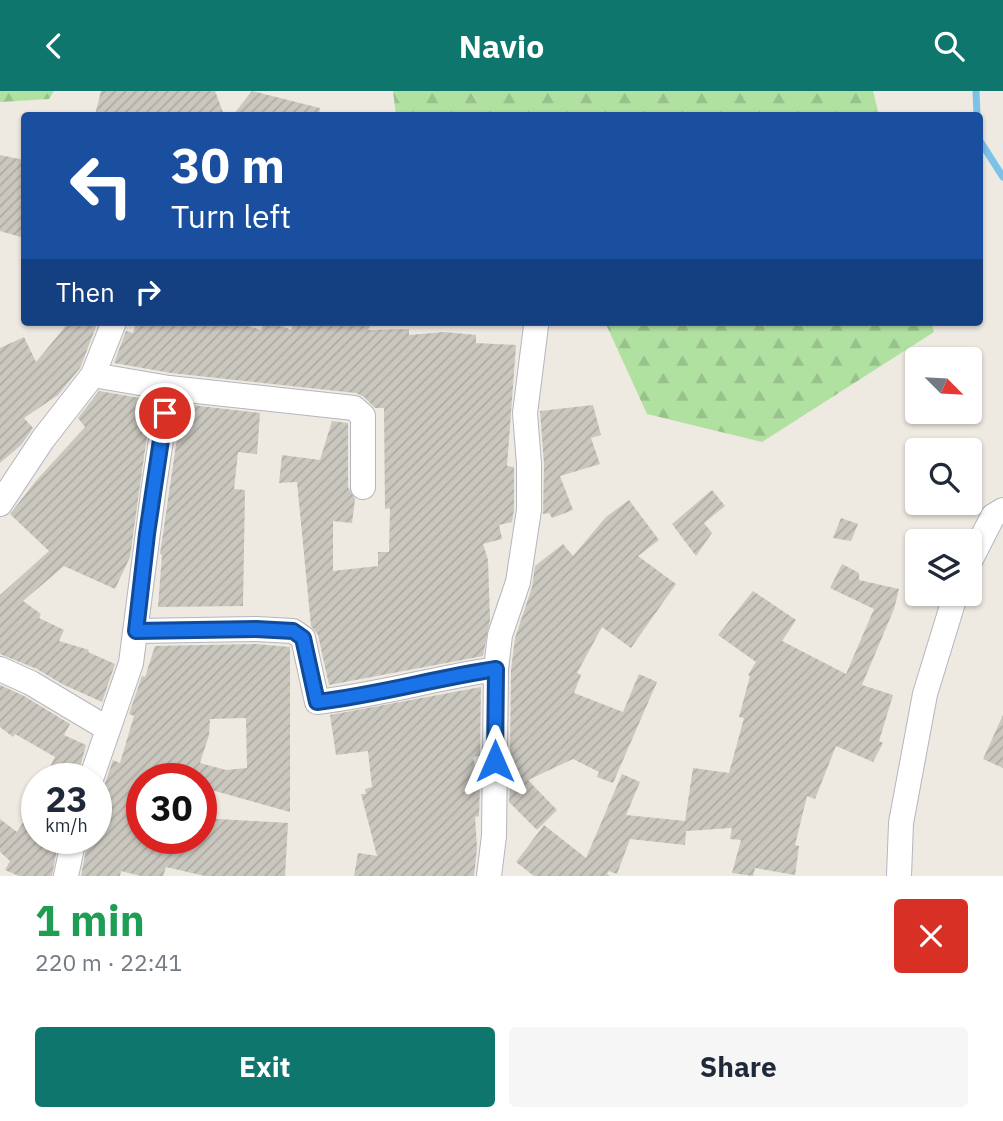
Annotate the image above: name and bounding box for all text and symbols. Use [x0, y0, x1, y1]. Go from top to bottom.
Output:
text: Navio [459, 25, 544, 67]
icon: back [35, 27, 73, 65]
icon: search [930, 27, 968, 65]
text: 30 m [171, 133, 285, 196]
icon: left [56, 140, 147, 231]
text: Turn left [171, 195, 291, 237]
icon: right [129, 273, 167, 311]
text: Then [56, 275, 115, 309]
north arrow [905, 347, 982, 423]
map controls [905, 347, 982, 606]
pin [135, 383, 195, 443]
icon: arrive [146, 394, 184, 432]
button: search [905, 438, 982, 515]
button: layers [905, 529, 982, 606]
position arrow [458, 724, 532, 798]
speed limit sign: 30 [126, 763, 217, 854]
text: 23 [45, 776, 88, 822]
text: km/h [45, 814, 88, 837]
text: 1 min [35, 893, 145, 948]
button: close [894, 899, 968, 973]
text: 220 m · 22:41 [35, 947, 182, 977]
button: Exit [35, 1027, 495, 1107]
button: Share [509, 1027, 968, 1107]

